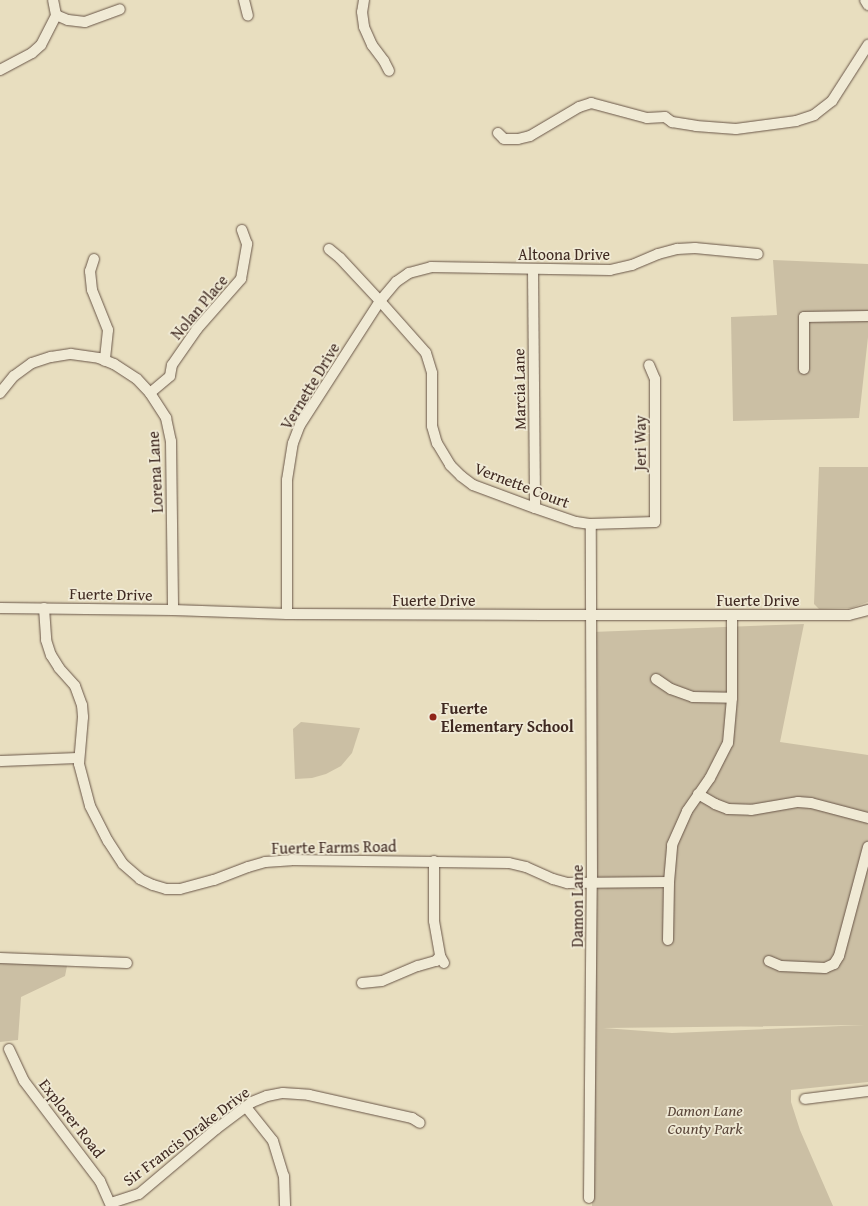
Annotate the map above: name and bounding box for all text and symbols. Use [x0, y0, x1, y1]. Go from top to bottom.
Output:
street label: Altoona Drive [518, 244, 610, 264]
street label: Nolan Place [166, 271, 232, 343]
street label: Vernette Drive [276, 339, 344, 433]
street label: Marcia Lane [509, 348, 529, 430]
street label: Jeri Way [630, 415, 650, 471]
street label: Lorena Lane [143, 431, 167, 513]
street label: Vernette Court [472, 458, 572, 512]
street label: Fuerte Drive [69, 584, 153, 604]
street label: Fuerte Drive [392, 590, 476, 610]
street label: Fuerte Drive [716, 590, 800, 610]
place label: Fuerte Elementary School [441, 698, 574, 736]
marker: Fuerte Elementary School [428, 712, 438, 722]
street label: Fuerte Farms Road [271, 836, 397, 858]
street label: Damon Lane [567, 865, 587, 947]
street label: Explorer Road [35, 1075, 109, 1161]
street label: Sir Francis Drake Drive [119, 1082, 253, 1190]
park label: Damon Lane County Park [667, 1100, 743, 1138]

